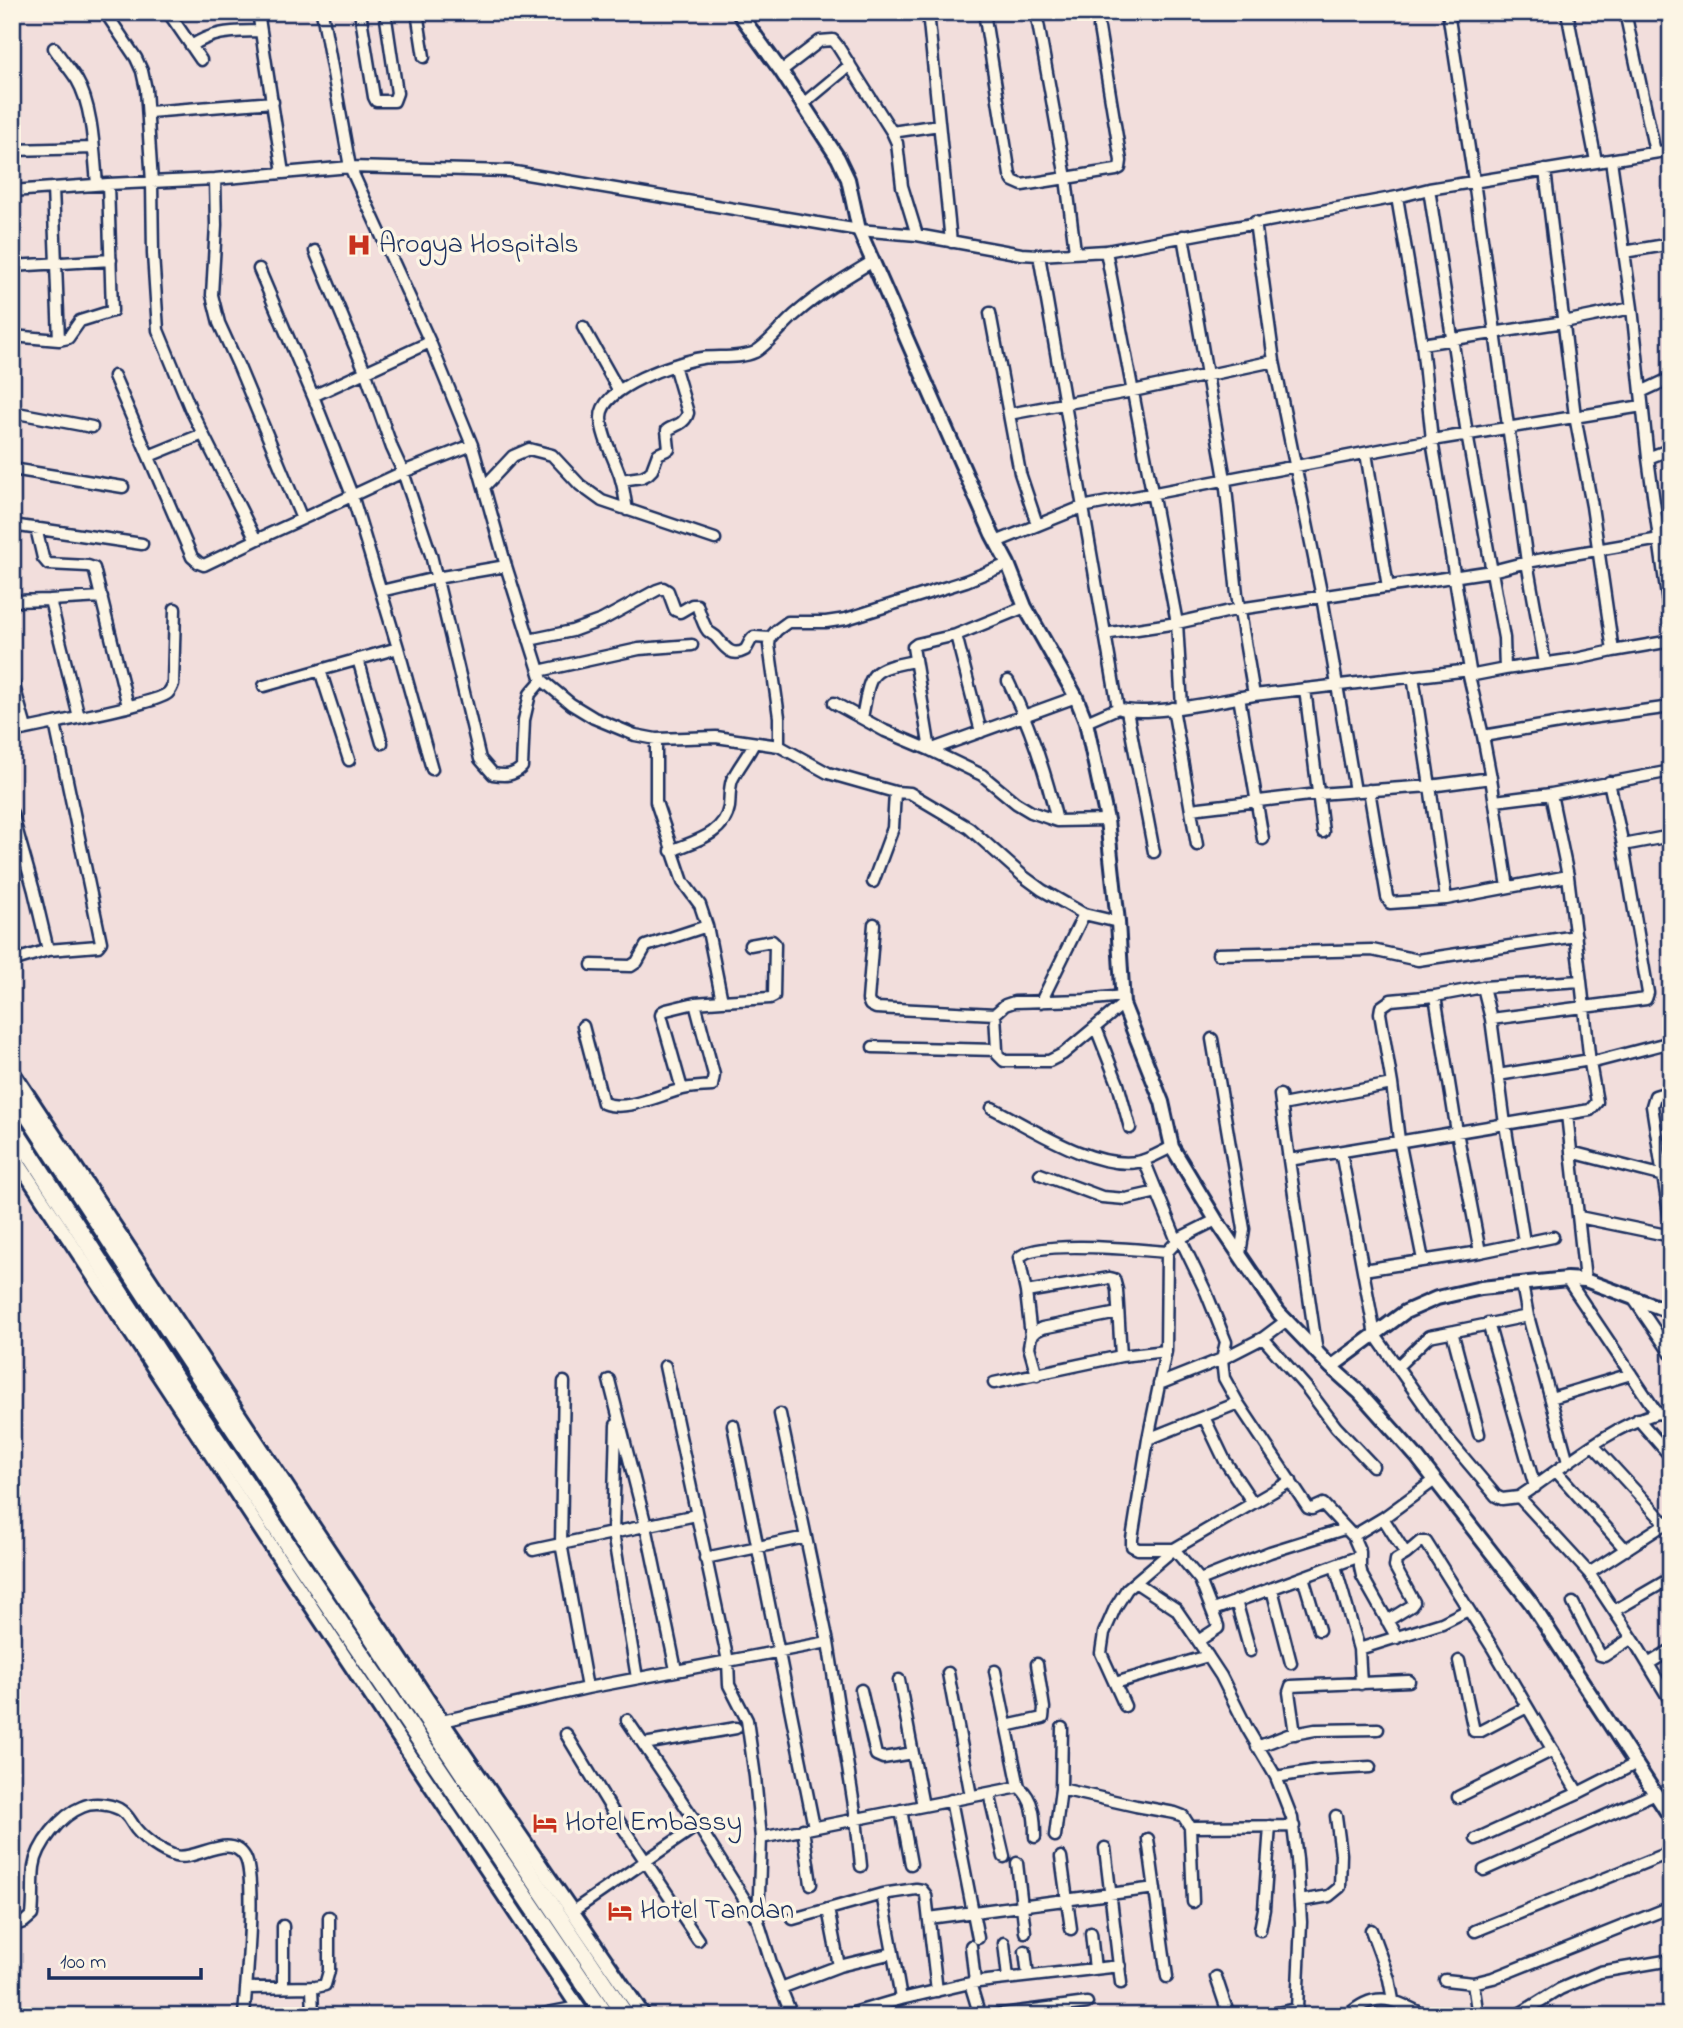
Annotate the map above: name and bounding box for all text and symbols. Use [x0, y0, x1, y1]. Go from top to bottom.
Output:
place label: Arogya Hospitals [379, 225, 579, 266]
hospital icon: Arogya Hospitals [345, 231, 373, 259]
place label: Hotel Embassy [565, 1803, 742, 1844]
hotel icon: Hotel Embassy [531, 1809, 559, 1837]
place label: Hotel Tandan [640, 1891, 794, 1932]
hotel icon: Hotel Tandan [606, 1897, 634, 1925]
scale bar [49, 1937, 201, 1981]
text: 100 m [60, 1948, 106, 1978]

